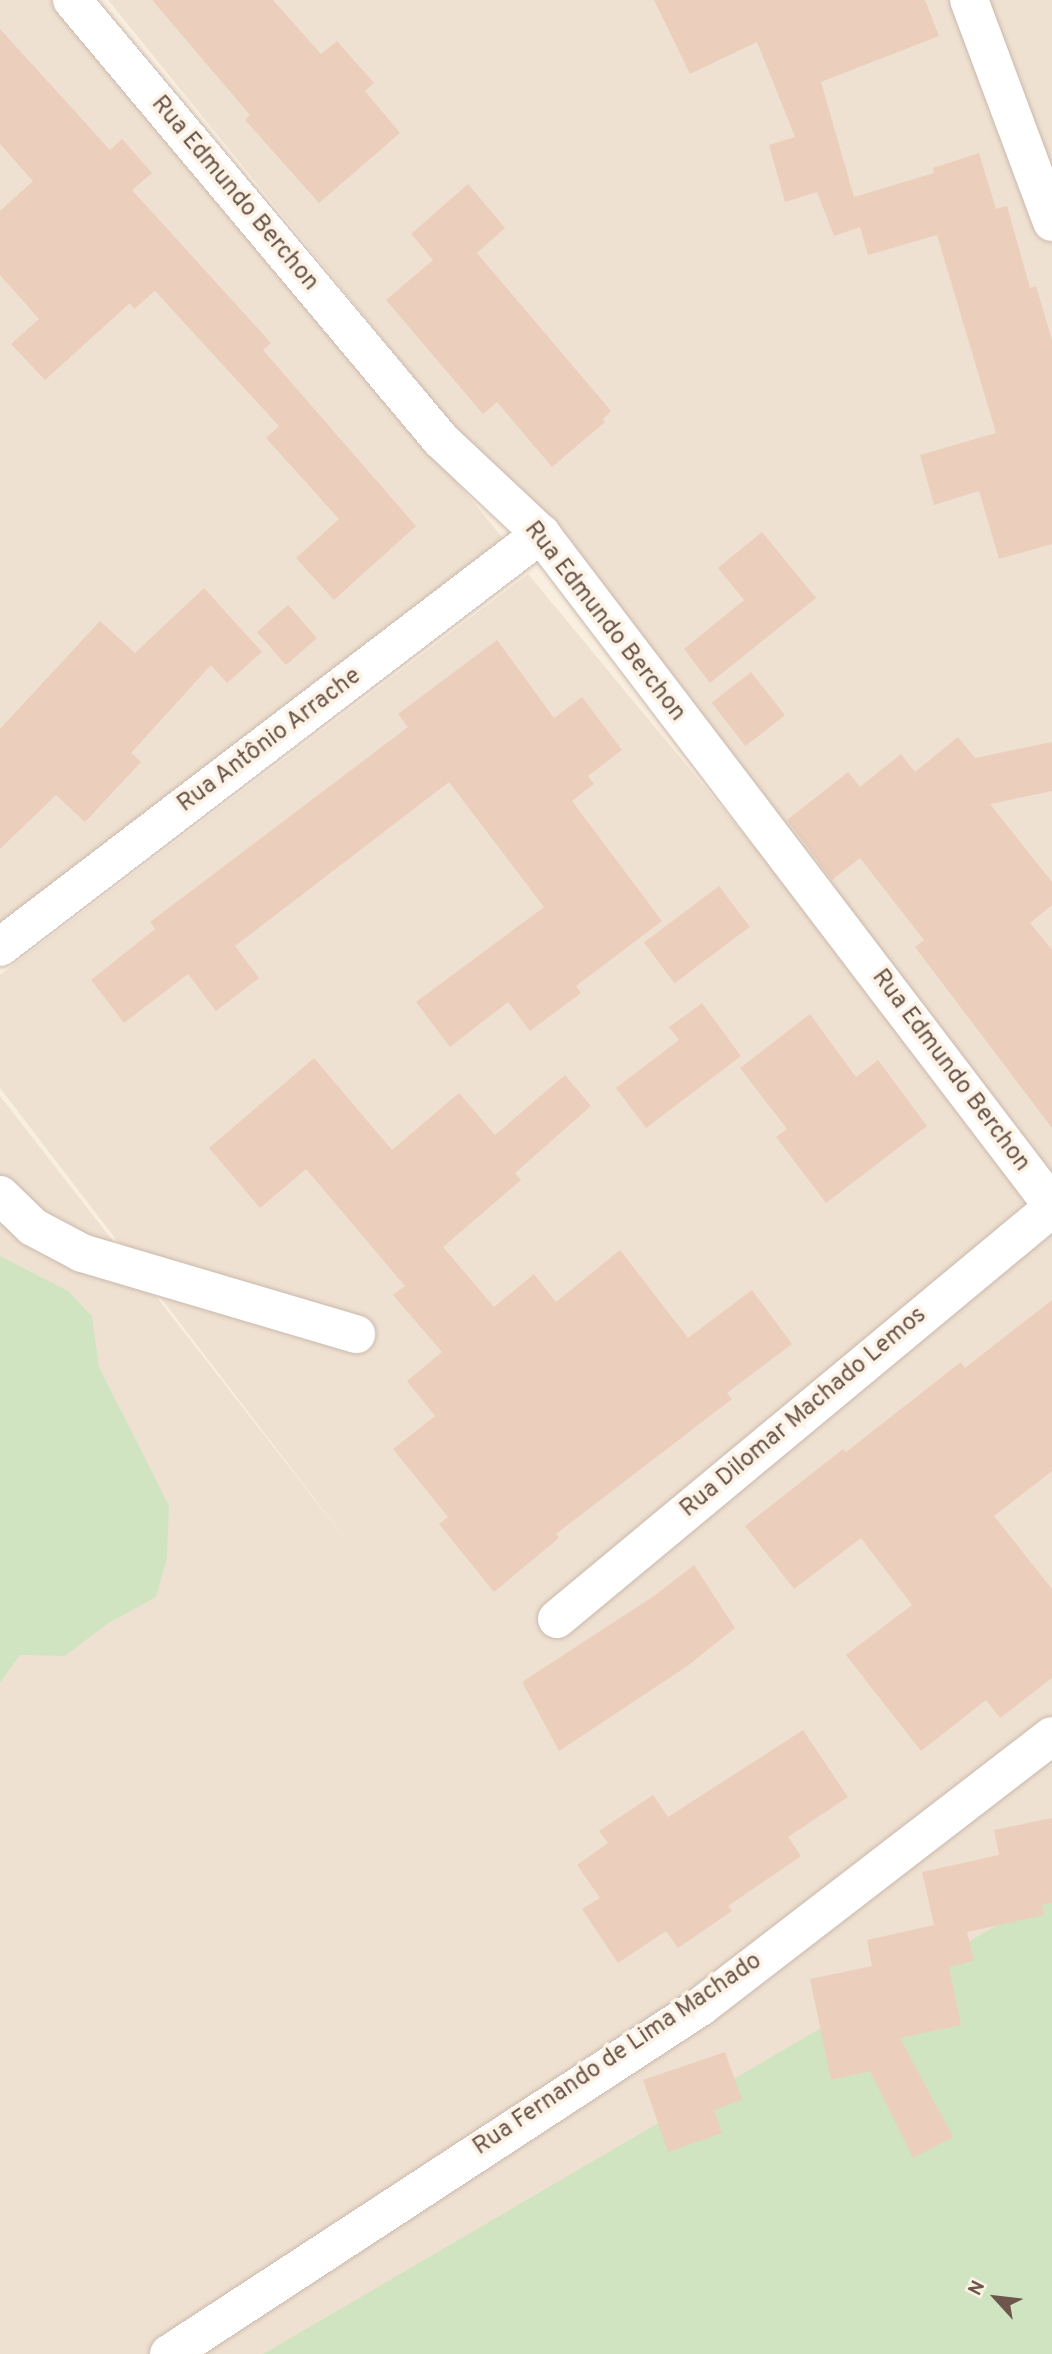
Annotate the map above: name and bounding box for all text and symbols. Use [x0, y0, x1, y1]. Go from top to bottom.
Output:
street label: Rua Edmundo Berchon [144, 91, 324, 297]
street label: Rua Edmundo Berchon [517, 516, 691, 728]
street label: Rua Antônio Arrache [172, 662, 368, 820]
street label: Rua Edmundo Berchon [865, 964, 1035, 1178]
street label: Rua Dilomar Machado Lemos [675, 1302, 933, 1524]
street label: Rua Fernando de Lima Machado [468, 1948, 768, 2162]
north arrow [961, 2263, 1031, 2333]
text: N [963, 2277, 991, 2300]

